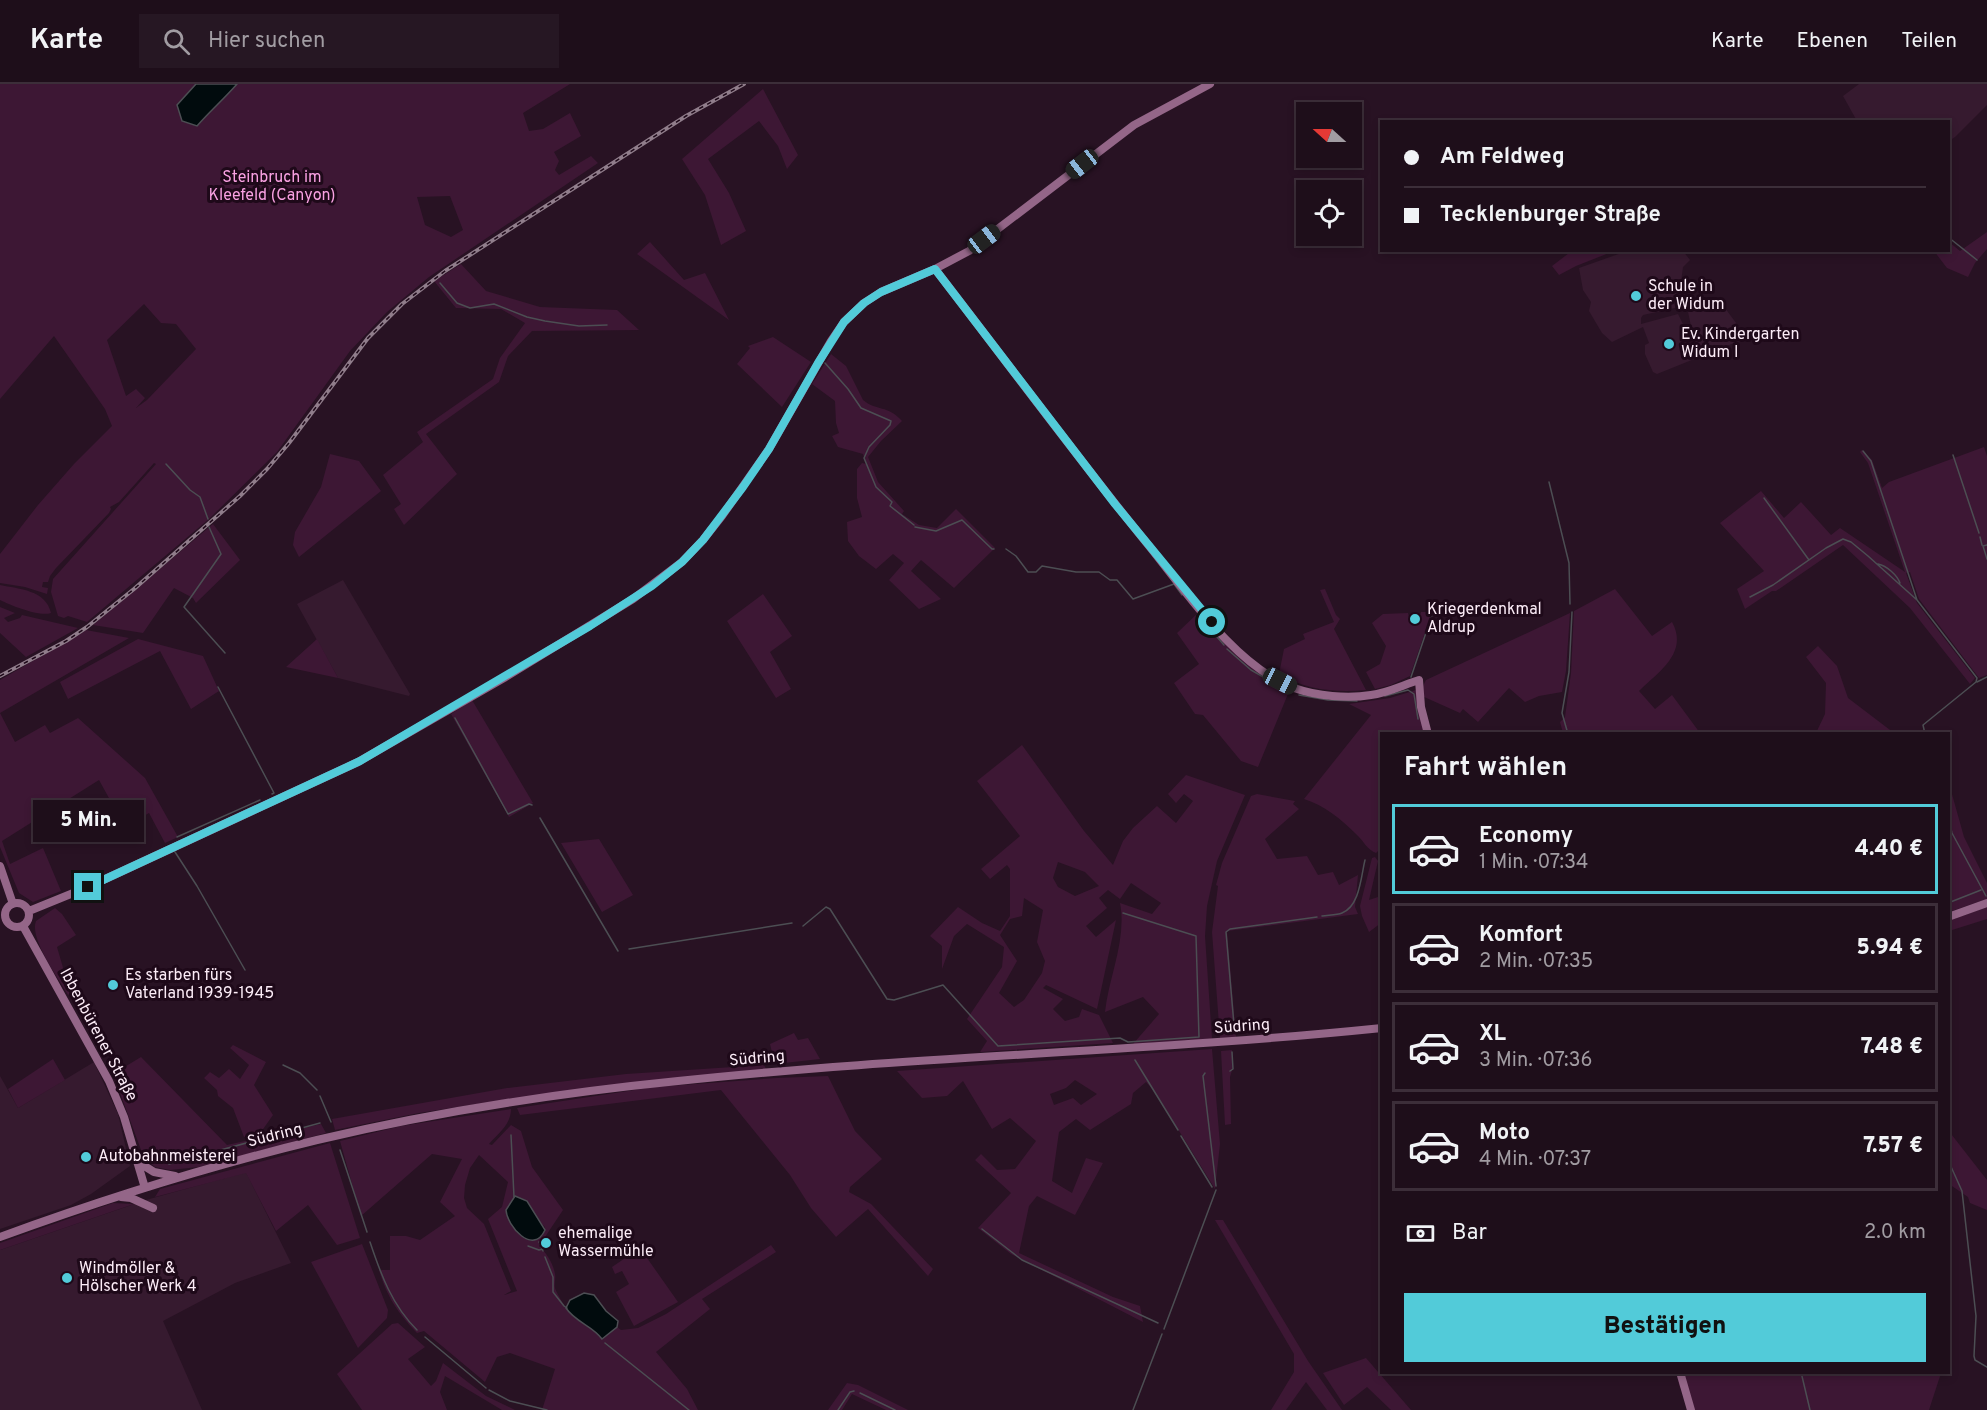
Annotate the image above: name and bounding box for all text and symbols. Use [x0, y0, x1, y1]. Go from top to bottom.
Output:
search box [139, 14, 559, 68]
text: Karte [30, 23, 103, 59]
icon: search [160, 25, 193, 58]
text: Hier suchen [208, 28, 325, 55]
text: Karte [1711, 28, 1763, 55]
text: Ebenen [1796, 28, 1868, 55]
text: Teilen [1901, 28, 1957, 55]
north arrow [1296, 102, 1362, 168]
map controls [1296, 102, 1362, 246]
text: Am Feldweg [1440, 144, 1565, 171]
car [1062, 146, 1102, 182]
park label: Steinbruch im Kleefeld (Canyon) [208, 168, 336, 206]
button: locate [1296, 180, 1362, 246]
text: Tecklenburger Straße [1440, 202, 1661, 229]
car [964, 221, 1004, 257]
place label: Schule in der Widum [1648, 277, 1725, 315]
marker: Schule in der Widum [1629, 289, 1643, 303]
place label: Ev. Kindergarten Widum I [1681, 325, 1800, 363]
marker: Ev. Kindergarten Widum I [1662, 337, 1676, 351]
place label: Kriegerdenkmal Aldrup [1427, 600, 1542, 638]
route start [1198, 608, 1225, 635]
marker: Kriegerdenkmal Aldrup [1408, 612, 1422, 626]
car [1260, 665, 1300, 697]
text: Fahrt wählen [1404, 751, 1567, 785]
callout: 5 Min. [32, 800, 144, 842]
text: 5 Min. [60, 808, 117, 834]
icon: car [1407, 822, 1461, 876]
text: Economy [1479, 823, 1573, 850]
text: 4.40 € [1855, 836, 1923, 863]
text: 1 Min. · 07:34 [1479, 850, 1588, 876]
route end [74, 873, 101, 900]
icon: car [1407, 921, 1461, 975]
text: Komfort [1479, 922, 1563, 949]
text: 5.94 € [1857, 935, 1923, 962]
text: 2 Min. · 07:35 [1479, 949, 1593, 975]
street label: Ibbenbürener Straße [54, 965, 142, 1105]
place label: Es starben fürs Vaterland 1939-1945 [125, 966, 274, 1004]
marker: Es starben fürs Vaterland 1939-1945 [106, 978, 120, 992]
street label: Südring [1213, 1015, 1271, 1039]
icon: car [1407, 1020, 1461, 1074]
text: XL [1479, 1021, 1506, 1048]
text: 7.48 € [1861, 1034, 1923, 1061]
street label: Südring [728, 1047, 786, 1071]
text: 3 Min. · 07:36 [1479, 1048, 1593, 1074]
icon: car [1407, 1119, 1461, 1173]
street label: Südring [245, 1120, 305, 1152]
text: Moto [1479, 1120, 1530, 1147]
text: 7.57 € [1863, 1133, 1923, 1160]
place label: Autobahnmeisterei [98, 1147, 236, 1167]
text: 4 Min. · 07:37 [1479, 1147, 1591, 1173]
marker: Autobahnmeisterei [79, 1150, 93, 1164]
icon: cash [1404, 1217, 1437, 1250]
text: Bar [1452, 1220, 1487, 1247]
text: 2.0 km [1864, 1220, 1926, 1246]
place label: ehemalige Wassermühle [558, 1224, 654, 1262]
marker: ehemalige Wassermühle [539, 1236, 553, 1250]
place label: Windmöller & Hölscher Werk 4 [79, 1259, 197, 1297]
marker: Windmöller & Hölscher Werk 4 [60, 1271, 74, 1285]
button: Bestätigen [1404, 1293, 1926, 1362]

